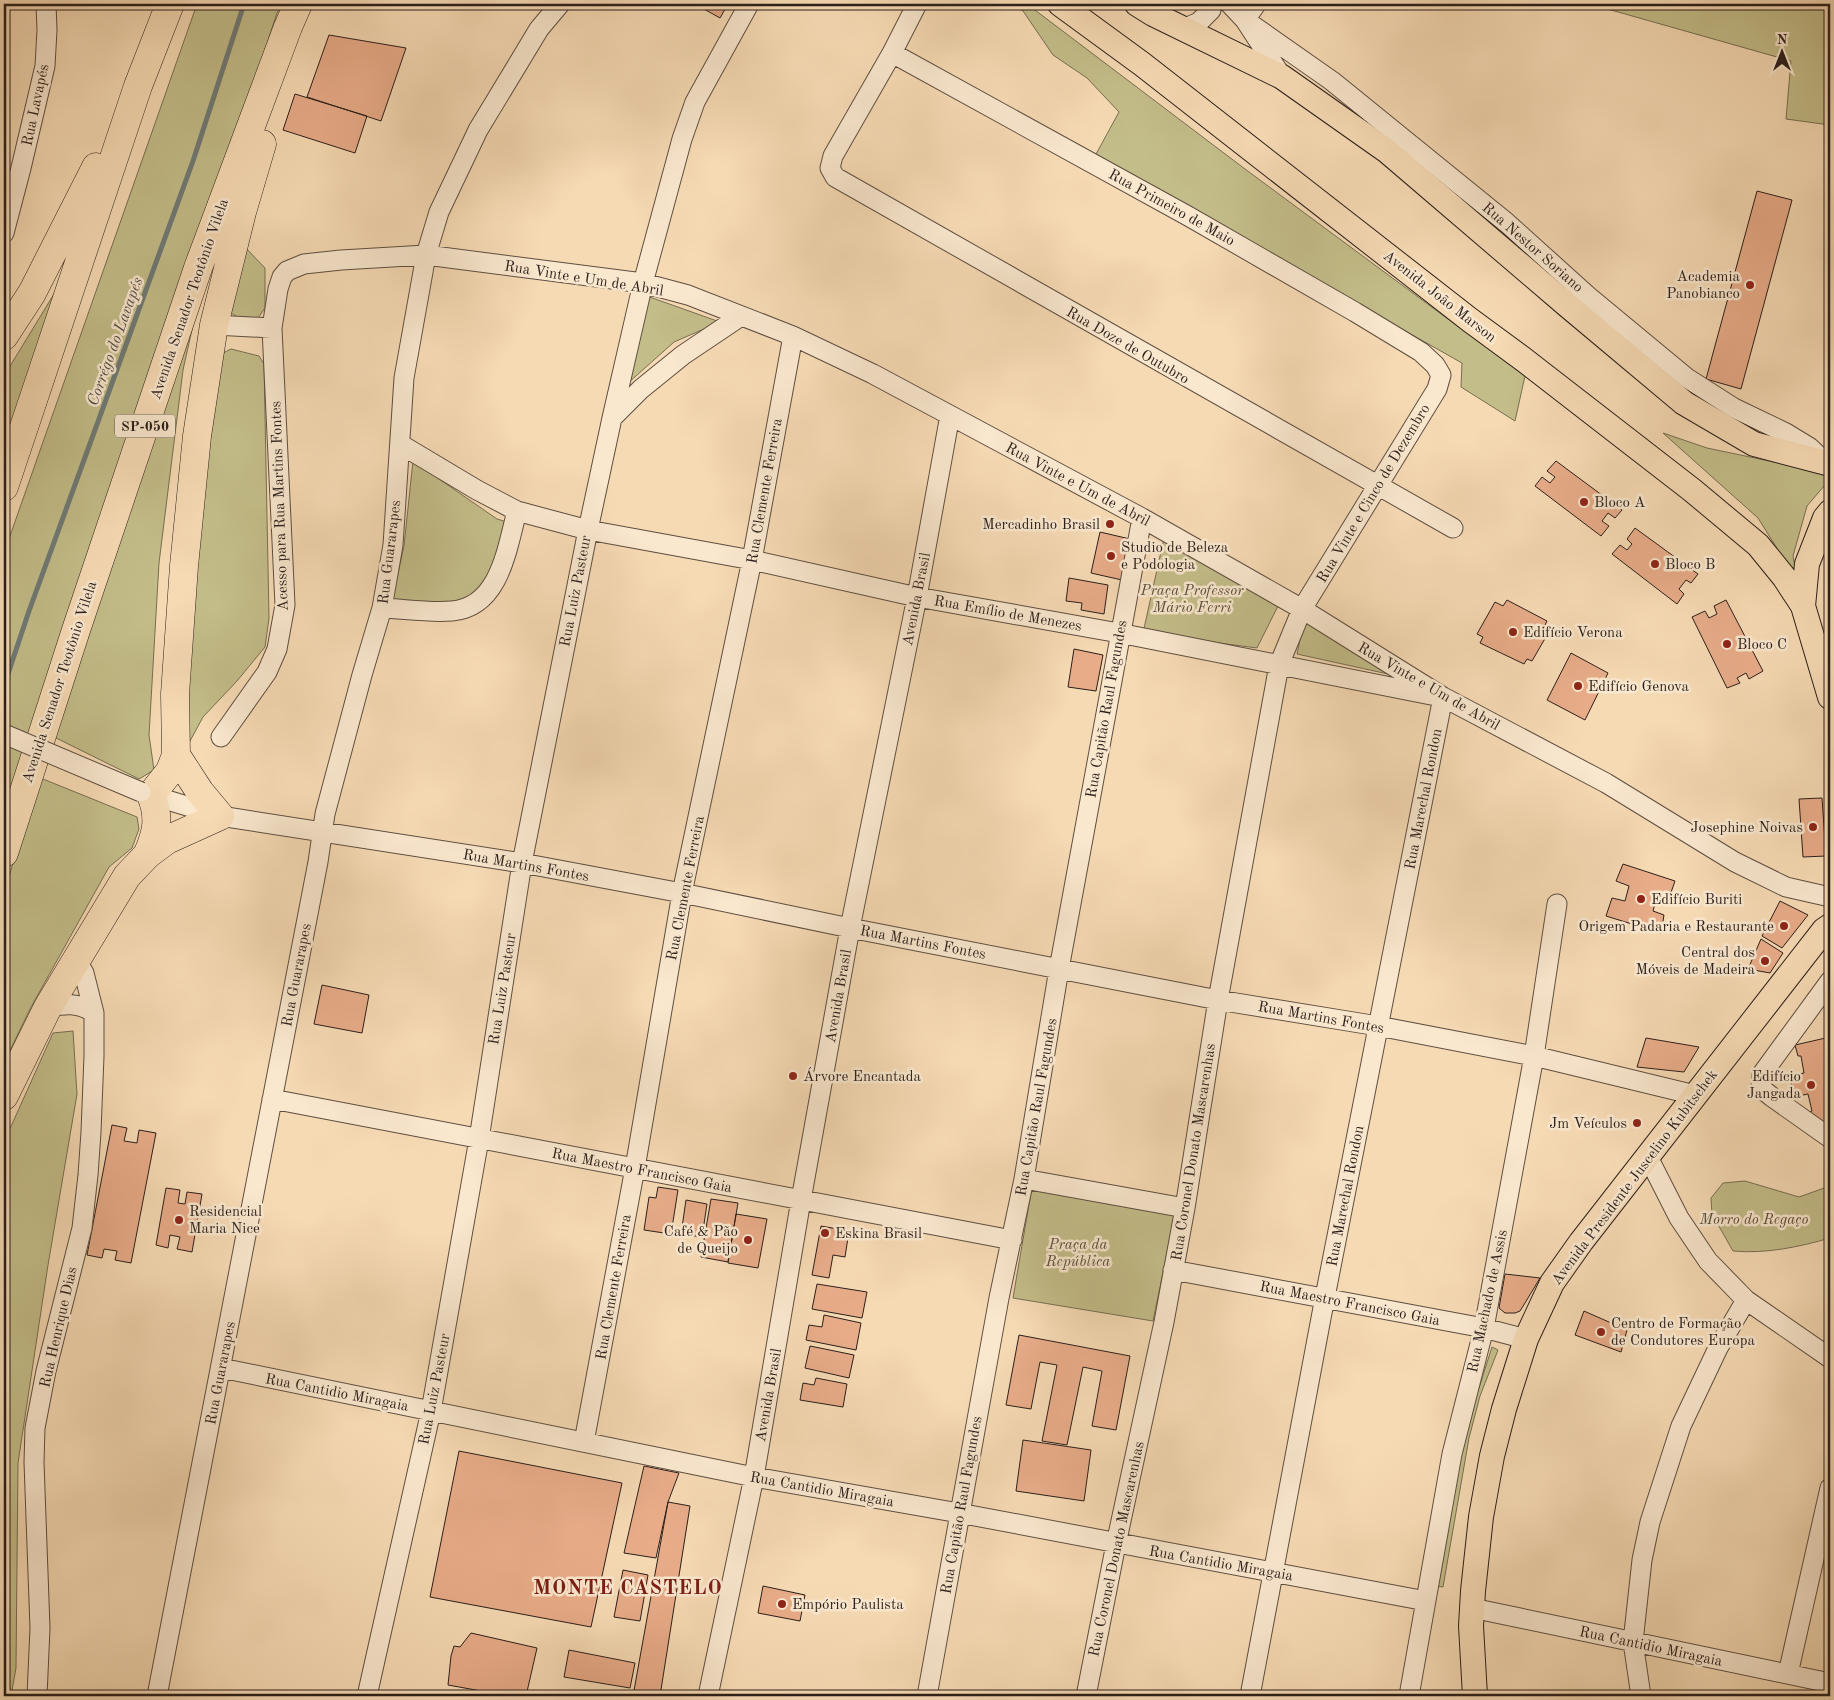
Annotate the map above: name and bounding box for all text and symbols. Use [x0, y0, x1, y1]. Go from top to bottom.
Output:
north arrow [1756, 28, 1806, 78]
text: N [1777, 33, 1788, 47]
street label: Rua Lavapés [20, 63, 52, 148]
street label: Rua Primeiro de Maio [1106, 167, 1237, 249]
street label: Avenida Senador Teotônio Vilela [149, 197, 232, 402]
street label: Rua Nestor Soriano [1479, 200, 1585, 296]
street label: Avenida João Marson [1380, 248, 1498, 346]
street label: Rua Vinte e Um de Abril [503, 259, 664, 299]
place label: Academia Panobianco [1666, 270, 1741, 302]
water label: Corrégo do Lavapés [85, 275, 147, 408]
marker: Academia Panobianco [1744, 279, 1756, 291]
street label: Rua Doze de Outubro [1063, 305, 1191, 388]
street label: Acesso para Rua Martins Fontes [269, 401, 292, 611]
street label: Rua Vinte e Cinco de Dezembro [1315, 402, 1434, 586]
road number: SP-050 [115, 414, 175, 438]
street label: Rua Clemente Ferreira [745, 417, 786, 565]
street label: Rua Vinte e Um de Abril [1003, 441, 1152, 530]
marker: Bloco A [1578, 496, 1590, 508]
place label: Bloco A [1594, 496, 1646, 511]
street label: Rua Guararapes [377, 499, 404, 605]
place label: Mercadinho Brasil [982, 518, 1100, 533]
marker: Mercadinho Brasil [1104, 518, 1116, 530]
street label: Rua Luiz Pasteur [558, 534, 595, 648]
place label: Studio de Beleza e Podologia [1121, 541, 1229, 573]
marker: Studio de Beleza e Podologia [1105, 550, 1117, 562]
street label: Avenida Brasil [901, 551, 934, 647]
marker: Bloco B [1649, 558, 1661, 570]
place label: Bloco B [1665, 558, 1715, 573]
street label: Avenida Senador Teotônio Vilela [21, 579, 100, 785]
park label: Praça Professor Mário Ferri [1139, 584, 1244, 616]
street label: Rua Emílio de Menezes [933, 594, 1083, 635]
street label: Rua Capitão Raul Fagundes [1084, 619, 1131, 799]
marker: Edifício Verona [1507, 626, 1519, 638]
place label: Edifício Verona [1523, 626, 1623, 641]
marker: Bloco C [1721, 638, 1733, 650]
place label: Bloco C [1737, 638, 1787, 653]
street label: Rua Vinte e Um de Abril [1355, 641, 1502, 734]
marker: Edifício Genova [1572, 680, 1584, 692]
place label: Edifício Genova [1588, 680, 1690, 695]
street label: Rua Marechal Rondon [1403, 727, 1446, 871]
street label: Rua Clemente Ferreira [665, 814, 708, 962]
place label: Josephine Noivas [1690, 821, 1803, 836]
marker: Josephine Noivas [1807, 821, 1819, 833]
street label: Rua Martins Fontes [461, 848, 590, 885]
marker: Edifício Buriti [1635, 893, 1647, 905]
place label: Edifício Buriti [1651, 893, 1742, 908]
place label: Origem Padaria e Restaurante [1578, 920, 1774, 935]
marker: Origem Padaria e Restaurante [1778, 920, 1790, 932]
street label: Rua Guararapes [280, 922, 315, 1028]
street label: Rua Martins Fontes [859, 924, 987, 963]
street label: Rua Luiz Pasteur [487, 932, 520, 1046]
place label: Central dos Móveis de Madeira [1635, 946, 1756, 978]
street label: Avenida Brasil [824, 948, 855, 1044]
marker: Central dos Móveis de Madeira [1759, 955, 1771, 967]
street label: Rua Martins Fontes [1256, 1000, 1385, 1037]
street label: Rua Capitão Raul Fagundes [1014, 1017, 1061, 1197]
street label: Rua Coronel Donato Mascarenhas [1170, 1042, 1219, 1262]
place label: Árvore Encantada [803, 1067, 922, 1085]
street label: Avenida Presidente Juscelino Kubitschek [1549, 1067, 1721, 1288]
marker: Árvore Encantada [787, 1070, 799, 1082]
place label: Edifício Jangada [1747, 1070, 1802, 1102]
marker: Edifício Jangada [1805, 1079, 1817, 1091]
place label: Jm Veículos [1549, 1117, 1627, 1132]
marker: Jm Veículos [1631, 1117, 1643, 1129]
street label: Rua Marechal Rondon [1325, 1124, 1368, 1268]
street label: Rua Maestro Francisco Gaia [550, 1147, 734, 1196]
place label: Residencial Maria Nice [189, 1205, 262, 1237]
street label: Rua Clemente Ferreira [594, 1213, 635, 1361]
park label: Morro do Regaço [1699, 1213, 1809, 1228]
marker: Residencial Maria Nice [173, 1214, 185, 1226]
place label: Café & Pão de Queijo [664, 1225, 738, 1257]
marker: Eskina Brasil [819, 1227, 831, 1239]
place label: Eskina Brasil [835, 1227, 922, 1242]
street label: Rua Machado de Assis [1466, 1228, 1511, 1374]
marker: Café & Pão de Queijo [742, 1234, 754, 1246]
park label: Praça da República [1045, 1238, 1110, 1270]
street label: Rua Henrique Dias [38, 1265, 81, 1389]
street label: Rua Maestro Francisco Gaia [1258, 1280, 1442, 1329]
place label: Centro de Formação de Condutores Europa [1611, 1317, 1756, 1349]
street label: Rua Guararapes [204, 1320, 239, 1426]
marker: Centro de Formação de Condutores Europa [1595, 1326, 1607, 1338]
street label: Rua Luiz Pasteur [417, 1332, 454, 1446]
street label: Avenida Brasil [754, 1347, 785, 1443]
street label: Rua Cantidio Miragaia [264, 1372, 410, 1415]
street label: Rua Capitão Raul Fagundes [939, 1415, 986, 1595]
street label: Rua Coronel Donato Mascarenhas [1087, 1440, 1148, 1658]
street label: Rua Cantidio Miragaia [749, 1470, 895, 1511]
street label: Rua Cantidio Miragaia [1148, 1544, 1294, 1585]
district label: MONTE CASTELO [533, 1579, 723, 1599]
marker: Empório Paulista [776, 1598, 788, 1610]
place label: Empório Paulista [792, 1598, 904, 1613]
street label: Rua Cantidio Miragaia [1578, 1625, 1724, 1670]

